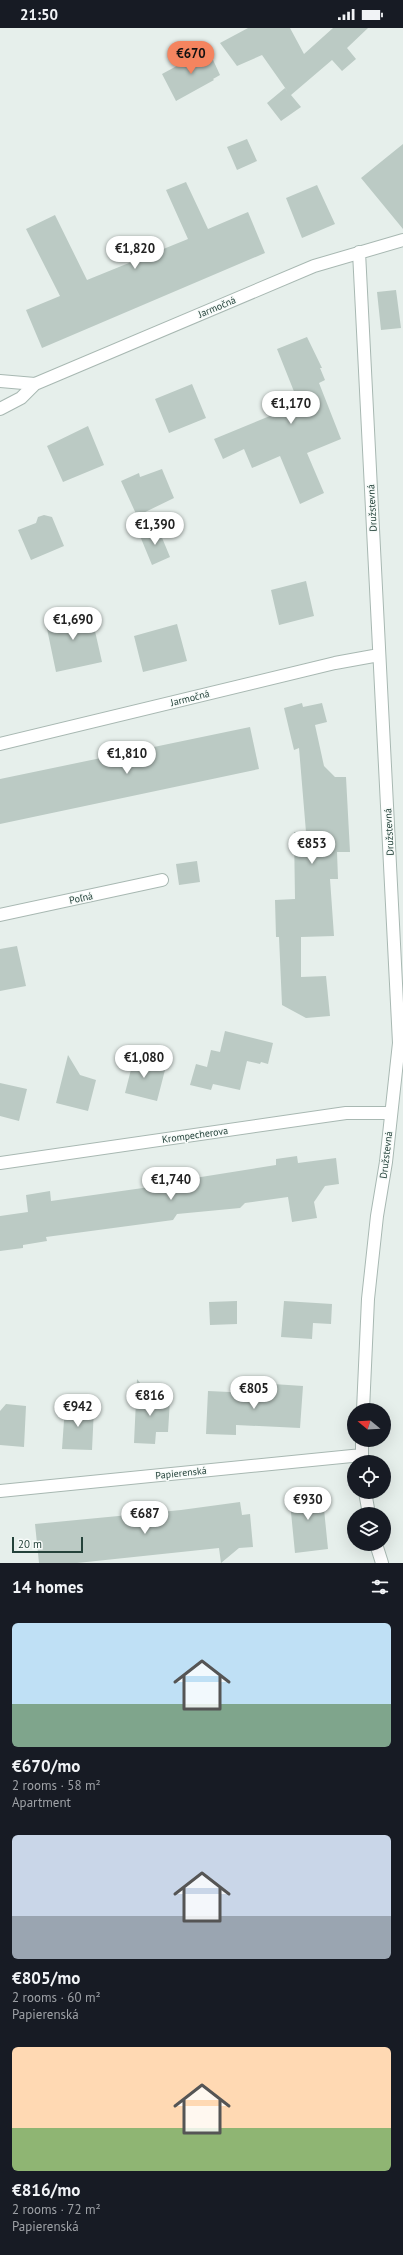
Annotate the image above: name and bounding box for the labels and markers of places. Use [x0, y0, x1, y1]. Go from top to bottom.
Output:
pin: €670 [167, 41, 215, 75]
pin: €1,820 [102, 236, 168, 270]
pin: €1,170 [258, 391, 324, 425]
pin: €1,390 [122, 512, 188, 546]
pin: €1,690 [40, 607, 106, 641]
pin: €1,810 [94, 741, 160, 775]
pin: €853 [288, 831, 336, 865]
pin: €1,080 [111, 1045, 177, 1079]
pin: €1,740 [138, 1167, 204, 1201]
pin: €805 [230, 1376, 278, 1410]
pin: €816 [126, 1383, 174, 1417]
pin: €942 [54, 1394, 102, 1428]
pin: €930 [284, 1487, 332, 1521]
pin: €687 [121, 1501, 169, 1535]

